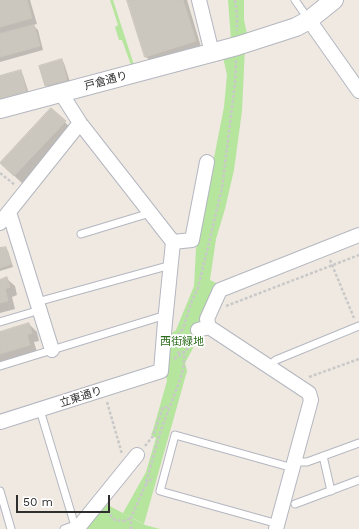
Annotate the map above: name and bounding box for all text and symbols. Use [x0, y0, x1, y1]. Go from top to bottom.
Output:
street label: 戸倉通り [83, 69, 129, 93]
park label: 西街緑地 [160, 335, 204, 349]
street label: 立東通り [58, 384, 104, 410]
scale bar [18, 487, 112, 513]
text: 50 m [23, 495, 53, 509]

